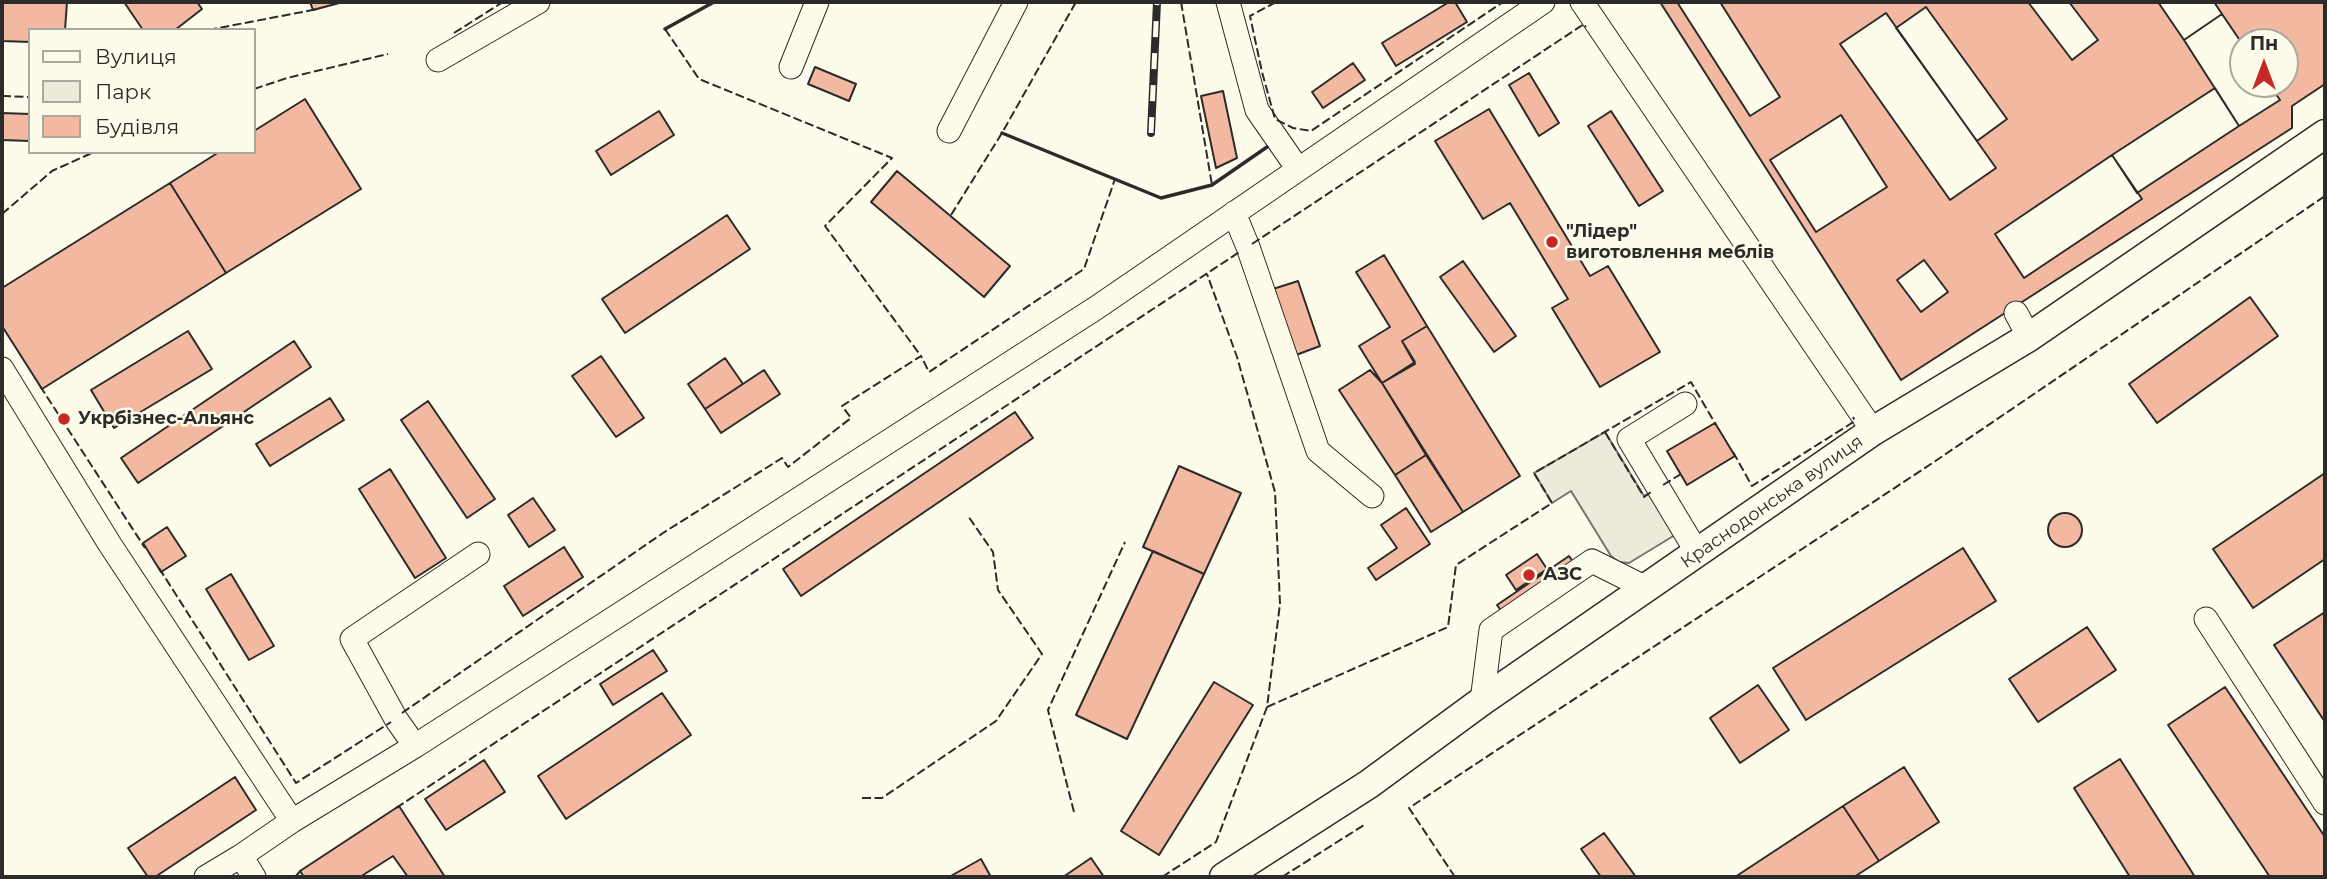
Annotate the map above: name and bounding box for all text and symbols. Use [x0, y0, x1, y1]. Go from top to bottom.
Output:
legend [28, 28, 256, 154]
north arrow [2229, 28, 2299, 98]
text: Пн [2250, 32, 2278, 55]
text: Вулиця [95, 44, 177, 69]
text: Парк [95, 79, 151, 104]
text: Будівля [95, 114, 179, 139]
place label: "Лідер" виготовлення меблів [1566, 221, 1774, 264]
marker: "Лідер" виготовлення меблів [1544, 234, 1560, 250]
place label: Укрбiзнес-Альянс [78, 408, 254, 430]
marker: Укрбiзнес-Альянс [56, 411, 72, 427]
street label: Краснодонська вулиця [1677, 431, 1867, 573]
place label: АЗС [1543, 564, 1582, 586]
marker: АЗС [1521, 567, 1537, 583]

